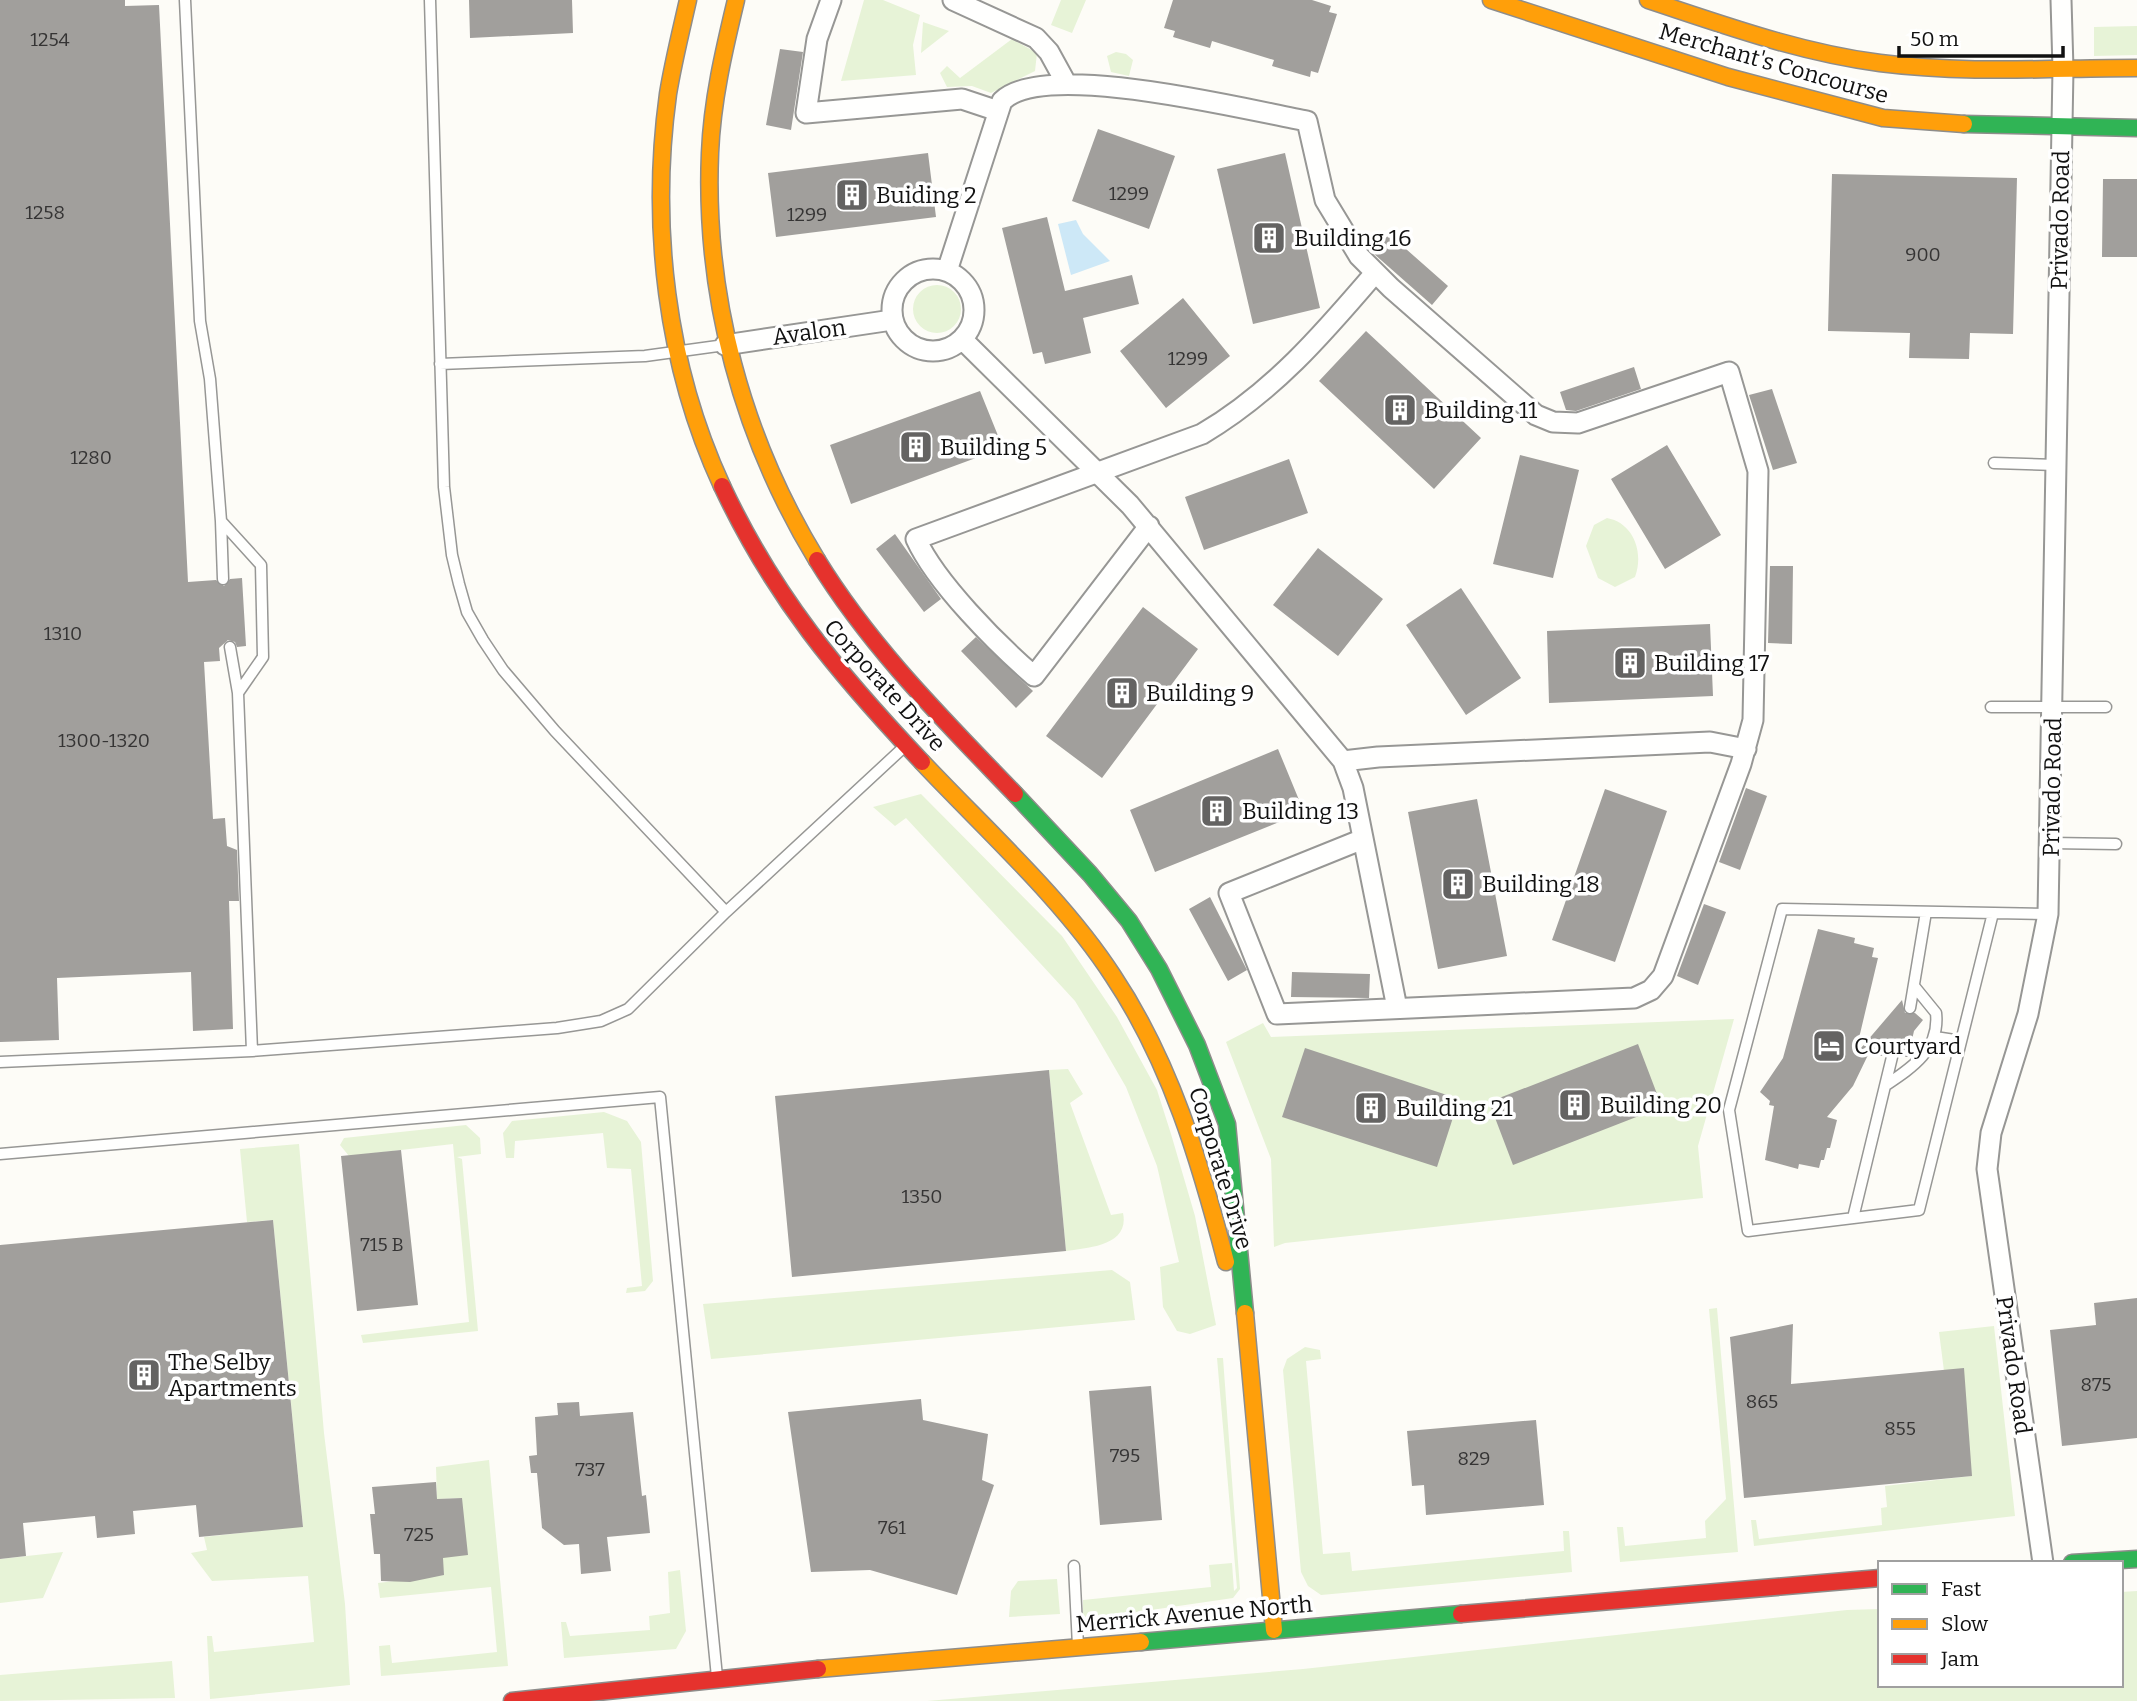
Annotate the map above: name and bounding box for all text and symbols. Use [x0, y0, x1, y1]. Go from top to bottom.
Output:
scale bar [1899, 14, 2064, 58]
street label: Merchant's Concourse [1656, 17, 1892, 109]
text: 50 m [1910, 26, 1959, 52]
house number: 1254 [30, 28, 70, 51]
street label: Privado Road [2045, 150, 2075, 290]
building icon: Buiding 2 [833, 176, 871, 214]
place label: Buiding 2 [876, 181, 977, 209]
house number: 1299 [1109, 182, 1149, 205]
house number: 1258 [25, 201, 65, 224]
house number: 1299 [787, 203, 827, 226]
building icon: Building 16 [1250, 219, 1288, 257]
place label: Building 16 [1294, 224, 1412, 252]
house number: 900 [1905, 243, 1941, 266]
street label: Avalon [770, 313, 848, 351]
house number: 1299 [1168, 347, 1208, 370]
building icon: Building 11 [1381, 391, 1419, 429]
place label: Building 11 [1424, 396, 1538, 424]
building icon: Building 5 [897, 428, 935, 466]
place label: Building 5 [940, 433, 1047, 461]
house number: 1280 [70, 446, 112, 469]
street label: Corporate Drive [818, 613, 952, 757]
house number: 1310 [44, 622, 82, 645]
building icon: Building 17 [1611, 644, 1649, 682]
place label: Building 17 [1654, 649, 1770, 677]
building icon: Building 9 [1103, 674, 1141, 712]
place label: Building 9 [1146, 679, 1254, 707]
street label: Privado Road [2037, 717, 2067, 857]
house number: 1300-1320 [58, 729, 150, 752]
building icon: Building 13 [1198, 792, 1236, 830]
place label: Building 13 [1242, 797, 1359, 825]
building icon: Building 18 [1439, 865, 1477, 903]
place label: Building 18 [1482, 870, 1600, 898]
hotel icon: Courtyard [1810, 1027, 1848, 1065]
place label: Courtyard [1854, 1032, 1962, 1060]
street label: Corporate Drive [1183, 1084, 1259, 1252]
building icon: Building 20 [1556, 1086, 1594, 1124]
building icon: Building 21 [1352, 1089, 1390, 1127]
place label: Building 20 [1600, 1091, 1722, 1119]
place label: Building 21 [1396, 1094, 1513, 1122]
house number: 1350 [902, 1185, 942, 1208]
house number: 715 B [360, 1233, 404, 1256]
street label: Privado Road [1990, 1294, 2038, 1436]
place label: The Selby Apartments [168, 1348, 297, 1402]
building icon: The Selby Apartments [125, 1356, 163, 1394]
house number: 875 [2081, 1373, 2111, 1396]
house number: 865 [1746, 1390, 1778, 1413]
house number: 855 [1884, 1417, 1916, 1440]
house number: 795 [1110, 1444, 1140, 1467]
house number: 829 [1458, 1447, 1490, 1470]
house number: 737 [575, 1458, 605, 1481]
house number: 761 [878, 1516, 906, 1539]
house number: 725 [404, 1523, 434, 1546]
legend [1878, 1561, 2123, 1687]
text: Fast [1941, 1576, 1982, 1602]
street label: Merrick Avenue North [1075, 1590, 1313, 1638]
text: Slow [1941, 1611, 1988, 1637]
text: Jam [1940, 1646, 1979, 1672]

